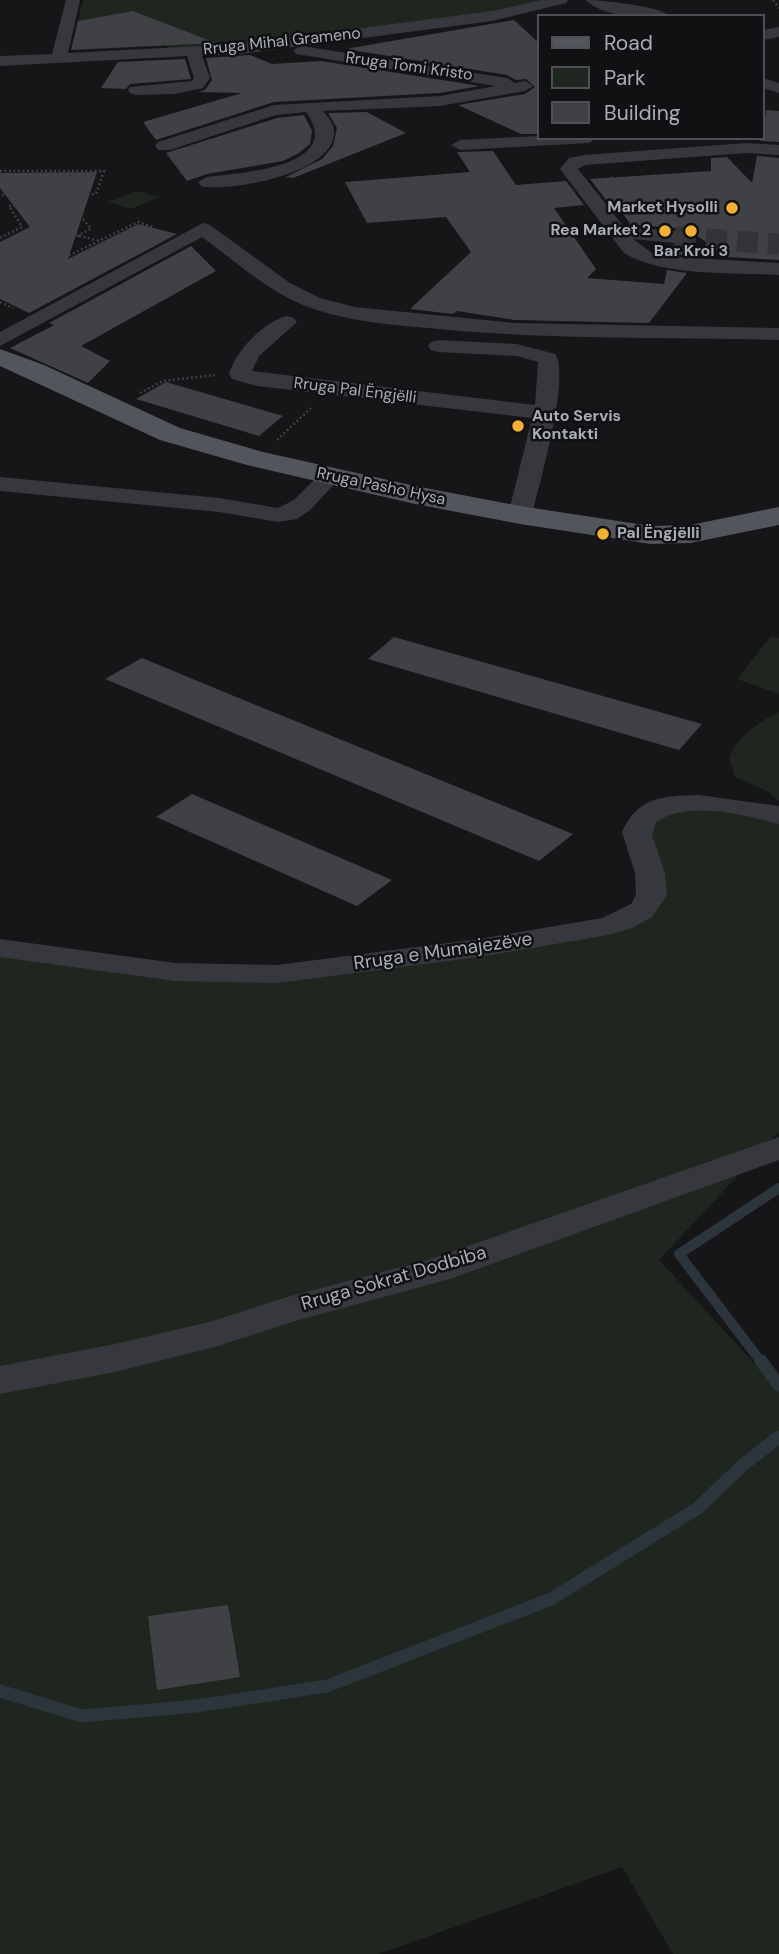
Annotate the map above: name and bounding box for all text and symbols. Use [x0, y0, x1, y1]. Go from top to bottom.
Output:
legend [538, 14, 765, 140]
street label: Rruga Mihal Grameno [202, 24, 362, 60]
text: Road [604, 29, 653, 57]
street label: Rruga Tomi Kristo [344, 49, 474, 85]
text: Park [604, 64, 645, 92]
text: Building [604, 99, 680, 127]
place label: Market Hysolli [607, 198, 718, 218]
marker: Market Hysolli [724, 200, 740, 216]
place label: Rea Market 2 [551, 221, 651, 241]
marker: Rea Market 2 [657, 223, 673, 239]
marker: Bar Kroi 3 [683, 223, 699, 239]
place label: Bar Kroi 3 [654, 242, 728, 262]
street label: Rruga Pal Ëngjëlli [293, 374, 417, 408]
place label: Auto Servis Kontakti [532, 407, 621, 445]
marker: Auto Servis Kontakti [510, 418, 526, 434]
street label: Rruga Pasho Hysa [315, 464, 447, 510]
place label: Pal Ëngjëlli [617, 524, 700, 544]
marker: Pal Ëngjëlli [595, 526, 611, 542]
street label: Rruga e Mumajezëve [352, 928, 534, 976]
street label: Rruga Sokrat Dodbiba [299, 1242, 489, 1316]

